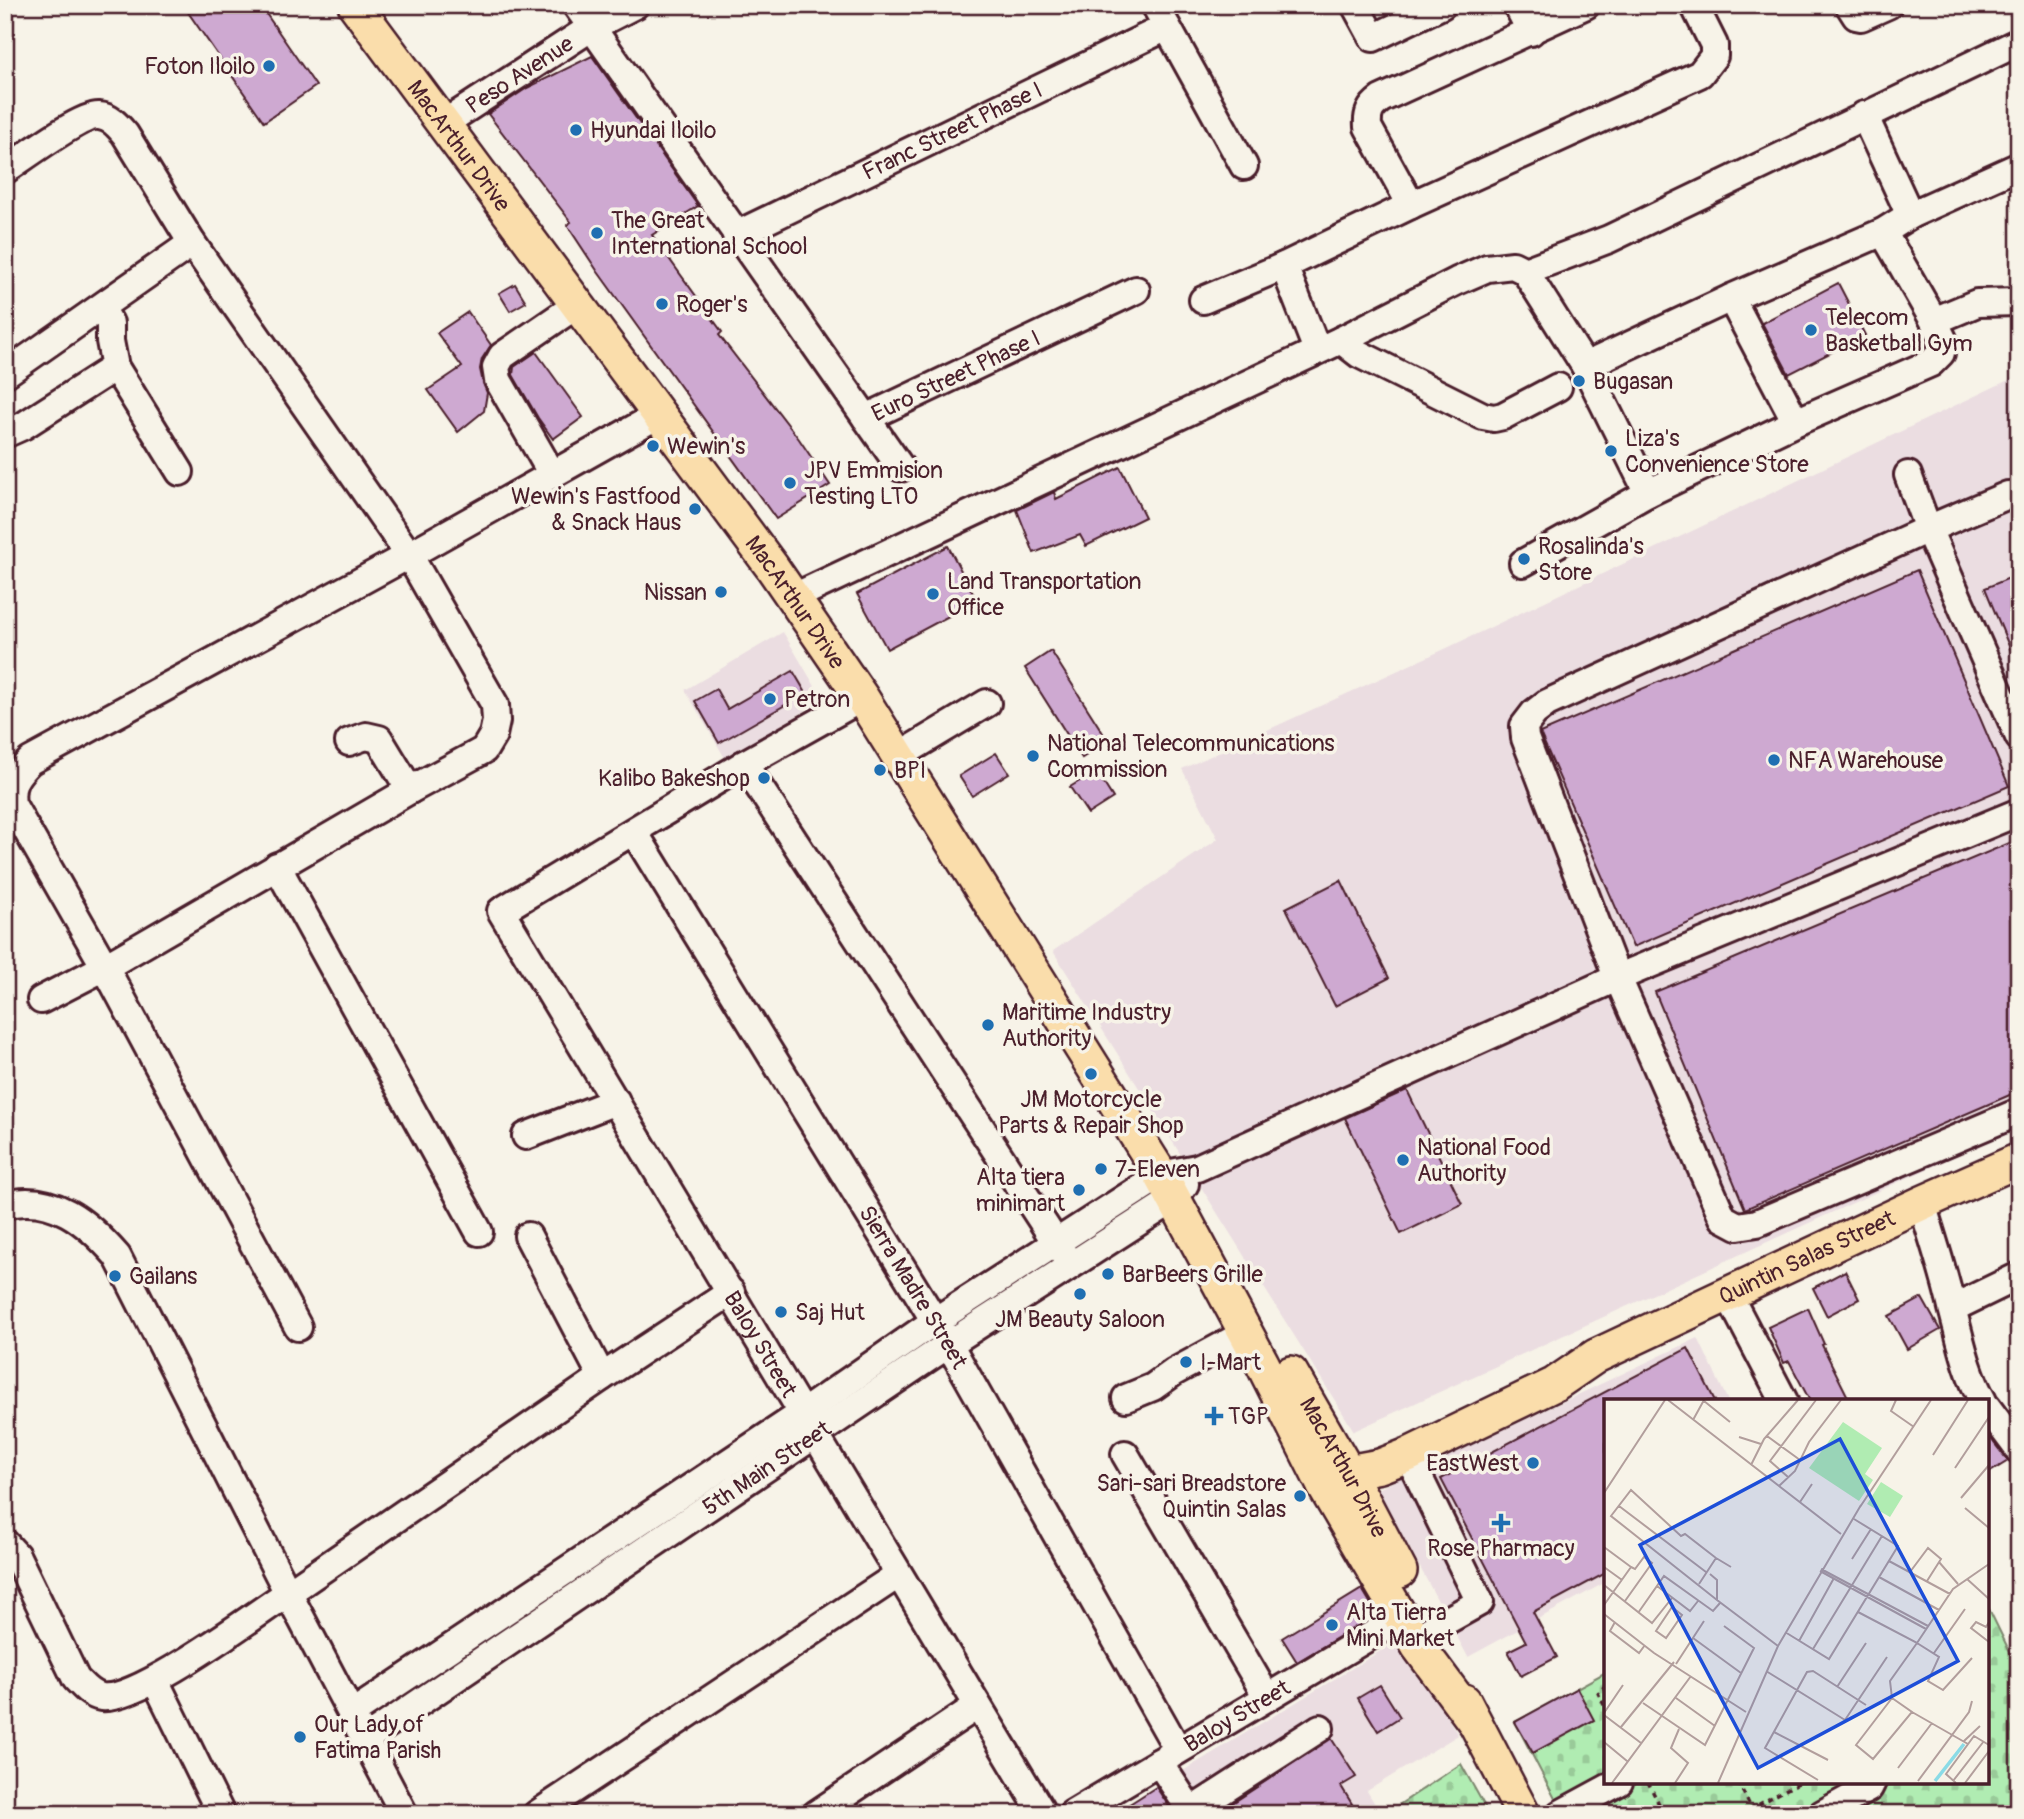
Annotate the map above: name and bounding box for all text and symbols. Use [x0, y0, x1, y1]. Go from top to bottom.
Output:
street label: Peso Avenue [460, 29, 579, 120]
place label: Foton Iloilo [144, 52, 255, 81]
marker: Foton Iloilo [261, 58, 277, 74]
street label: MacArthur Drive [401, 75, 517, 218]
street label: Franc Street Phase I [858, 75, 1047, 187]
place label: Hyundai Iloilo [590, 116, 716, 145]
marker: Hyundai Iloilo [568, 122, 584, 138]
place label: The Great International School [611, 206, 808, 261]
marker: The Great International School [589, 225, 605, 241]
place label: Roger's [676, 290, 748, 319]
marker: Roger's [654, 296, 670, 312]
place label: Telecom Basketball Gym [1825, 303, 1973, 358]
marker: Telecom Basketball Gym [1803, 322, 1819, 338]
street label: Euro Street Phase I [867, 323, 1045, 428]
place label: Bugasan [1593, 367, 1673, 396]
marker: Bugasan [1571, 373, 1587, 389]
place label: Liza's Convenience Store [1625, 424, 1809, 479]
place label: Wewin's [667, 432, 745, 461]
marker: Wewin's [645, 438, 661, 454]
marker: Liza's Convenience Store [1603, 443, 1619, 459]
place label: JPV Emmision Testing LTO [804, 456, 943, 511]
marker: JPV Emmision Testing LTO [782, 475, 798, 491]
place label: Wewin's Fastfood & Snack Haus [511, 482, 681, 537]
marker: Wewin's Fastfood & Snack Haus [687, 501, 703, 517]
street label: MacArthur Drive [739, 530, 852, 675]
place label: Rosalinda's Store [1538, 532, 1644, 587]
marker: Rosalinda's Store [1516, 551, 1532, 567]
place label: Land Transportation Office [947, 567, 1142, 622]
place label: Nissan [644, 578, 707, 607]
marker: Nissan [713, 584, 729, 600]
marker: Land Transportation Office [925, 586, 941, 602]
place label: Petron [784, 685, 850, 714]
marker: Petron [762, 691, 778, 707]
place label: National Telecommunications Commission [1047, 729, 1335, 784]
place label: NFA Warehouse [1788, 746, 1944, 775]
marker: National Telecommunications Commission [1025, 748, 1041, 764]
marker: NFA Warehouse [1766, 752, 1782, 768]
place label: BPI [894, 756, 926, 785]
marker: BPI [872, 762, 888, 778]
place label: Kalibo Bakeshop [598, 764, 750, 793]
marker: Kalibo Bakeshop [756, 770, 772, 786]
place label: Maritime Industry Authority [1002, 998, 1171, 1053]
marker: Maritime Industry Authority [980, 1017, 996, 1033]
marker: JM Motorcycle Parts & Repair Shop [1083, 1066, 1099, 1082]
place label: JM Motorcycle Parts & Repair Shop [998, 1085, 1184, 1140]
place label: National Food Authority [1417, 1133, 1551, 1188]
marker: National Food Authority [1395, 1152, 1411, 1168]
place label: 7-Eleven [1115, 1155, 1200, 1184]
marker: 7-Eleven [1093, 1161, 1109, 1177]
place label: Alta tiera minimart [976, 1163, 1066, 1218]
marker: Alta tiera minimart [1071, 1182, 1087, 1198]
street label: Sierra Madre Street [852, 1200, 974, 1375]
street label: Quintin Salas Street [1714, 1203, 1900, 1311]
place label: BarBeers Grille [1122, 1260, 1264, 1289]
place label: Gailans [129, 1262, 197, 1291]
marker: BarBeers Grille [1100, 1266, 1116, 1282]
marker: Gailans [107, 1268, 123, 1284]
street label: Baloy Street [717, 1286, 804, 1403]
marker: JM Beauty Saloon [1072, 1286, 1088, 1302]
place label: Saj Hut [795, 1298, 866, 1327]
marker: Saj Hut [773, 1304, 789, 1320]
place label: JM Beauty Saloon [995, 1305, 1165, 1334]
place label: I-Mart [1200, 1348, 1262, 1377]
marker: I-Mart [1178, 1354, 1194, 1370]
street label: MacArthur Drive [1293, 1392, 1394, 1543]
inset map [1604, 1399, 1989, 1784]
place label: TGP [1228, 1402, 1269, 1431]
marker: TGP [1206, 1408, 1222, 1424]
street label: 5th Main Street [697, 1414, 837, 1522]
place label: EastWest [1426, 1449, 1520, 1478]
marker: EastWest [1525, 1455, 1541, 1471]
place label: Sari-sari Breadstore Quintin Salas [1096, 1469, 1287, 1524]
marker: Sari-sari Breadstore Quintin Salas [1292, 1488, 1308, 1504]
marker: Rose Pharmacy [1493, 1515, 1509, 1531]
place label: Rose Pharmacy [1427, 1534, 1575, 1563]
place label: Alta Tierra Mini Market [1346, 1598, 1455, 1653]
marker: Alta Tierra Mini Market [1324, 1617, 1340, 1633]
street label: Baloy Street [1179, 1673, 1296, 1759]
place label: Our Lady of Fatima Parish [314, 1710, 441, 1765]
marker: Our Lady of Fatima Parish [292, 1729, 308, 1745]

